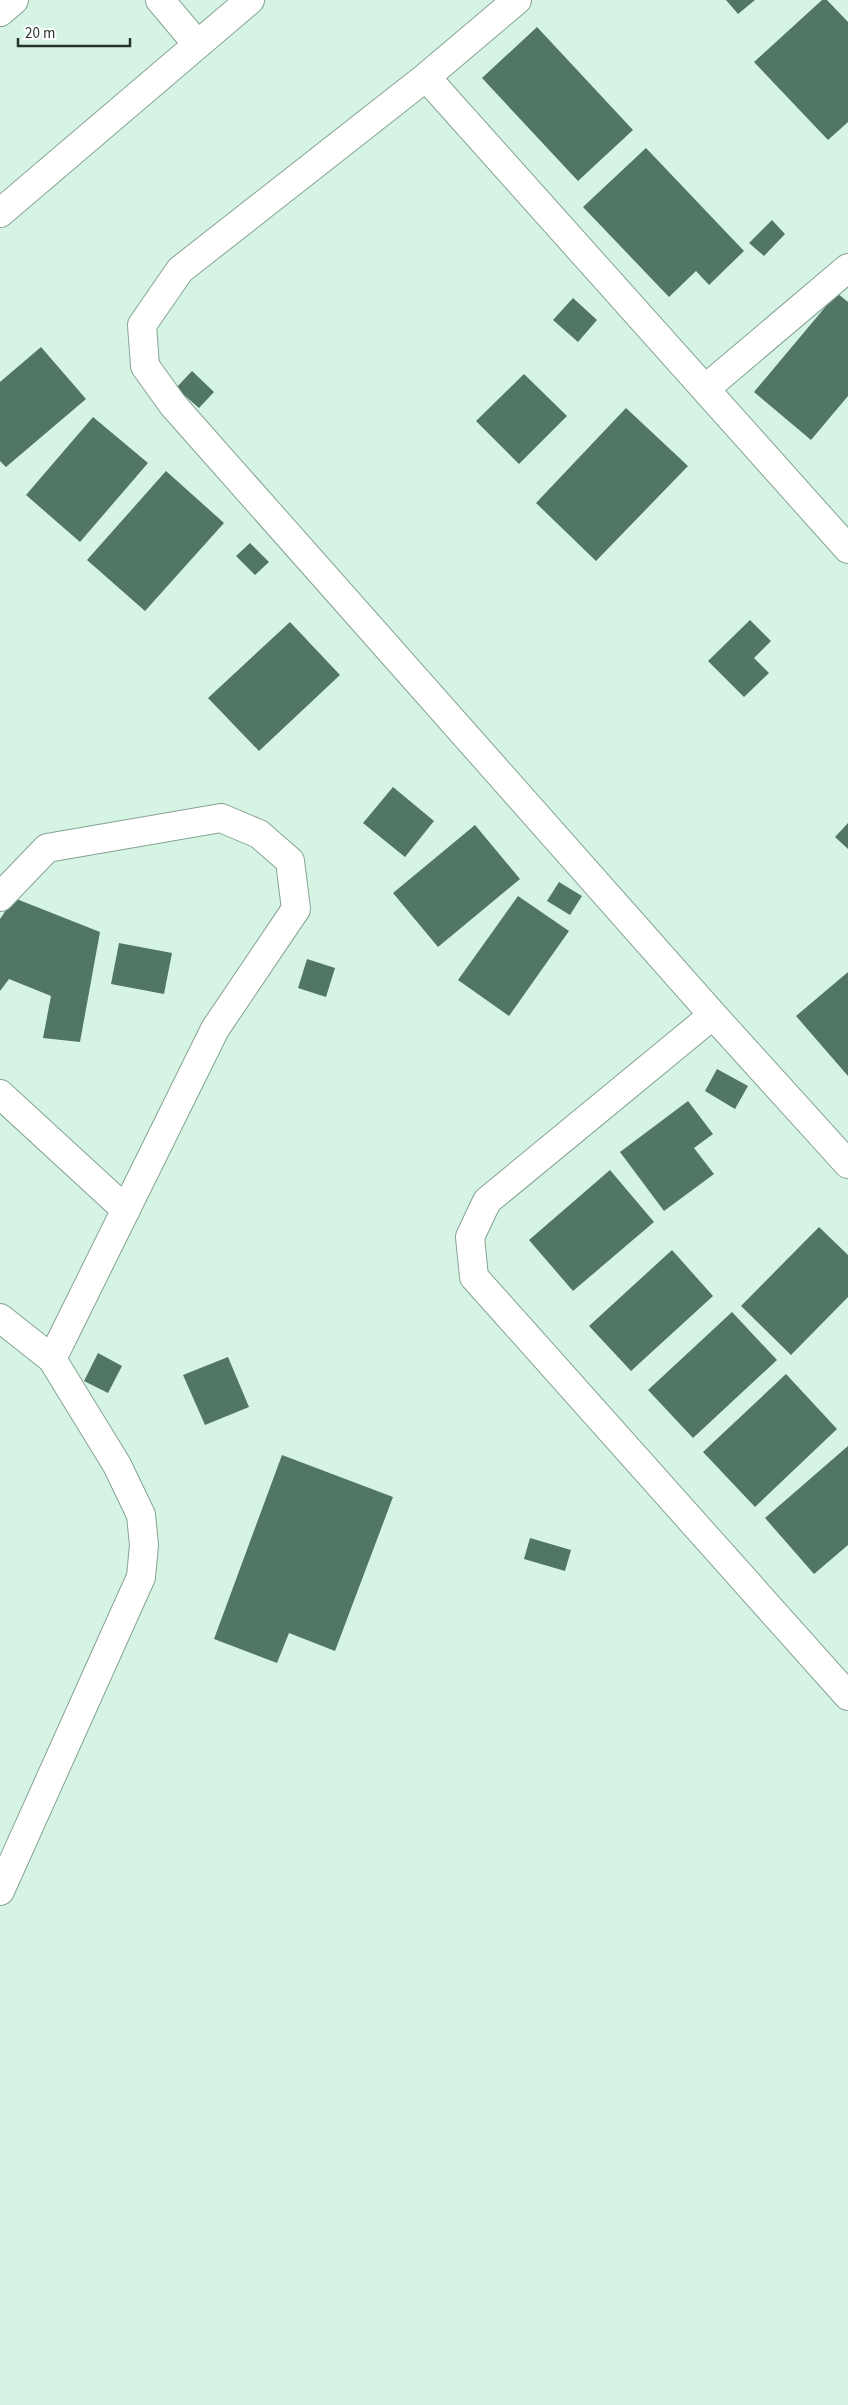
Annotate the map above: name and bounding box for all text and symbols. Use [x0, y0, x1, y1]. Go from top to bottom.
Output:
scale bar [18, 15, 130, 47]
text: 20 m [25, 23, 55, 44]

